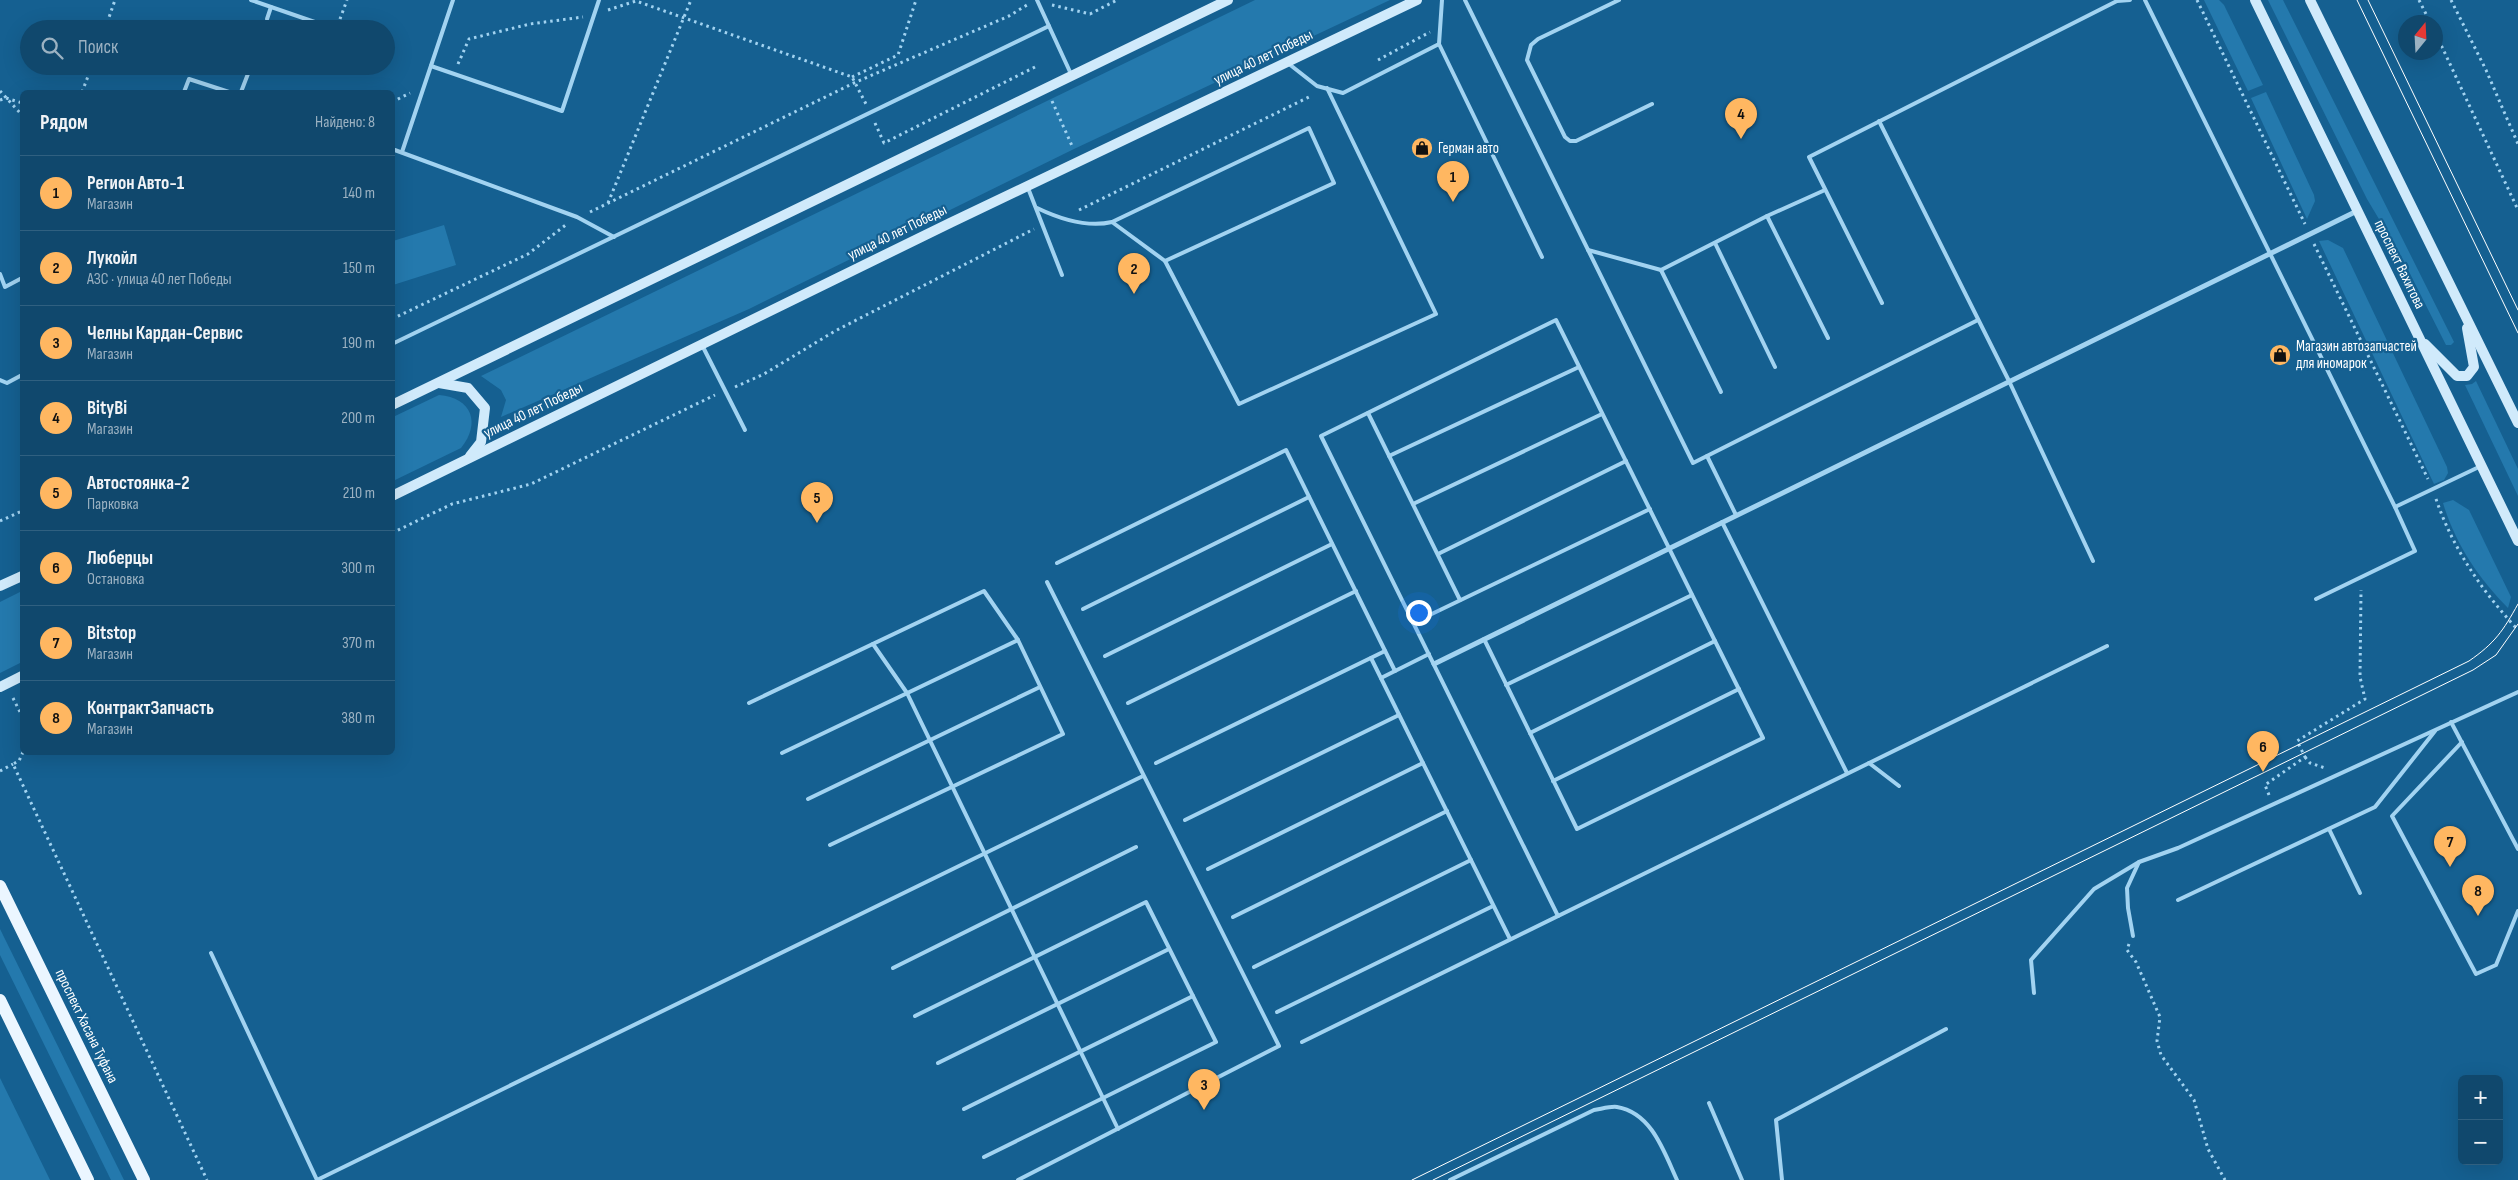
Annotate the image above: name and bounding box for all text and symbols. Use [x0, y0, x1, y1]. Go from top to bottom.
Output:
north arrow [2398, 15, 2443, 60]
search box [20, 20, 395, 75]
street label: улица 40 лет Победы [1211, 25, 1316, 90]
icon: search [38, 34, 66, 62]
text: Поиск [78, 36, 118, 59]
pin: 4 [1725, 98, 1757, 139]
text: Рядом [40, 110, 88, 135]
text: Найдено: 8 [315, 113, 375, 132]
shop icon: Герман авто [1410, 136, 1434, 160]
place label: Герман авто [1438, 139, 1499, 158]
pin: 1 [1437, 161, 1469, 202]
text: Регион Авто-1 [87, 172, 184, 195]
text: 1 [53, 184, 59, 203]
text: 140 m [343, 184, 375, 203]
text: Магазин [87, 195, 133, 214]
street label: улица 40 лет Победы [845, 200, 950, 265]
street label: проспект Вахитова [2370, 216, 2429, 312]
text: Лукойл [87, 247, 137, 270]
pin: 2 [1118, 253, 1150, 294]
text: 2 [52, 259, 60, 278]
text: 150 m [343, 259, 375, 278]
text: АЗС · улица 40 лет Победы [87, 270, 232, 289]
text: Челны Кардан-Сервис [87, 322, 243, 345]
text: 3 [52, 334, 60, 353]
text: 190 m [342, 334, 375, 353]
place label: Магазин автозапчастей для иномарок [2296, 337, 2417, 373]
shop icon: Магазин автозапчастей для иномарок [2268, 343, 2292, 367]
text: Магазин [87, 345, 133, 364]
street label: улица 40 лет Победы [481, 378, 586, 443]
text: BityBi [87, 397, 127, 420]
text: 4 [52, 409, 60, 428]
text: 200 m [341, 409, 375, 428]
text: Магазин [87, 420, 133, 439]
text: Автостоянка-2 [87, 472, 190, 495]
pin: 5 [801, 482, 833, 523]
text: 5 [52, 484, 60, 503]
text: 210 m [343, 484, 375, 503]
text: Парковка [87, 495, 139, 514]
text: Люберцы [87, 547, 153, 570]
text: 6 [52, 559, 60, 578]
text: 300 m [341, 559, 375, 578]
text: Остановка [87, 570, 144, 589]
your location [1406, 600, 1432, 626]
text: Bitstop [87, 622, 136, 645]
text: 7 [53, 634, 59, 653]
text: 370 m [342, 634, 375, 653]
text: Магазин [87, 645, 133, 664]
text: КонтрактЗапчасть [87, 697, 214, 720]
text: 8 [52, 709, 60, 728]
text: 380 m [341, 709, 375, 728]
text: Магазин [87, 720, 133, 739]
pin: 6 [2247, 731, 2279, 772]
pin: 7 [2434, 826, 2466, 867]
pin: 8 [2462, 875, 2494, 916]
street label: проспект Хасана Туфана [51, 966, 123, 1087]
pin: 3 [1188, 1069, 1220, 1110]
map controls [2458, 1075, 2503, 1165]
button: + [2458, 1075, 2503, 1120]
button: − [2458, 1120, 2503, 1165]

